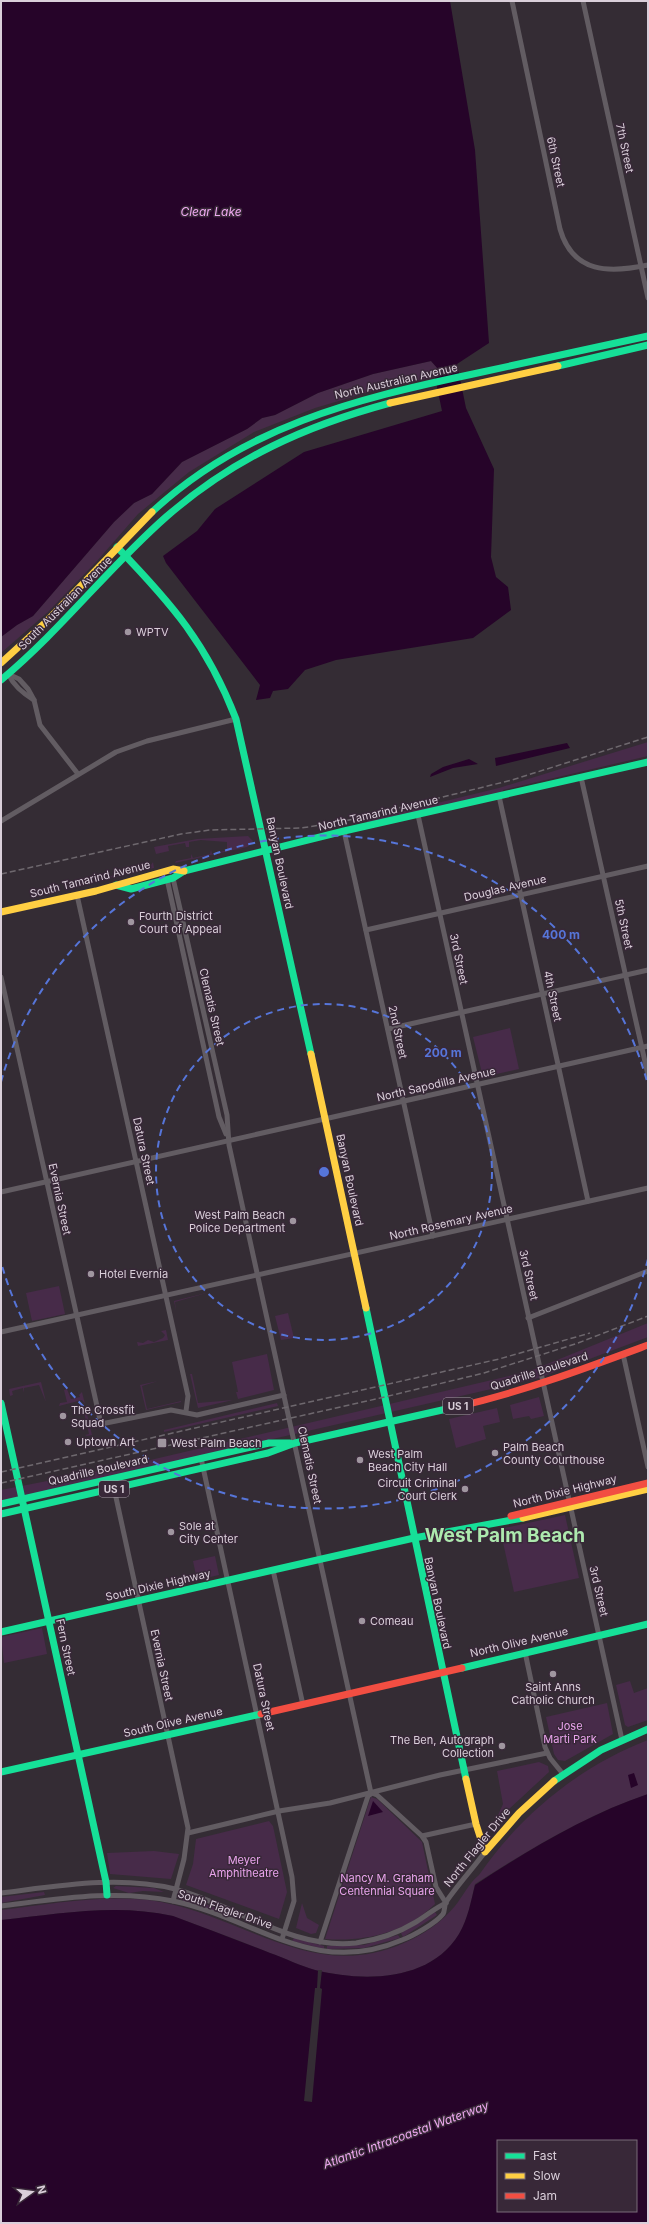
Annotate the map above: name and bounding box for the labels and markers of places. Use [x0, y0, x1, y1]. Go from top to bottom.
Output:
place label: WPTV [136, 625, 169, 639]
marker: WPTV [123, 627, 133, 637]
place label: Fourth District Court of Appeal [139, 909, 221, 936]
marker: Fourth District Court of Appeal [126, 917, 136, 927]
centre of rings [317, 1165, 331, 1179]
place label: West Palm Beach Police Department [189, 1208, 285, 1235]
marker: West Palm Beach Police Department [288, 1216, 298, 1226]
place label: Hotel Evernia [99, 1267, 168, 1281]
marker: Hotel Evernia [86, 1269, 96, 1279]
place label: The Crossfit Squad [71, 1403, 135, 1430]
marker: The Crossfit Squad [58, 1411, 68, 1421]
place label: Uptown Art [76, 1435, 135, 1449]
place label: West Palm Beach [171, 1436, 261, 1450]
marker: Uptown Art [63, 1437, 73, 1447]
marker: West Palm Beach [156, 1437, 168, 1449]
place label: Palm Beach County Courthouse [503, 1440, 605, 1467]
place label: West Palm Beach City Hall [368, 1447, 447, 1474]
marker: Palm Beach County Courthouse [490, 1448, 500, 1458]
marker: West Palm Beach City Hall [355, 1455, 365, 1465]
place label: Circuit Criminal Court Clerk [378, 1476, 457, 1503]
marker: Circuit Criminal Court Clerk [460, 1484, 470, 1494]
place label: Sole at City Center [179, 1519, 238, 1546]
marker: Sole at City Center [166, 1527, 176, 1537]
place label: Comeau [370, 1614, 413, 1628]
marker: Comeau [357, 1616, 367, 1626]
marker: Saint Anns Catholic Church [548, 1669, 558, 1679]
place label: Saint Anns Catholic Church [511, 1680, 595, 1707]
place label: The Ben, Autograph Collection [390, 1733, 494, 1760]
marker: The Ben, Autograph Collection [497, 1741, 507, 1751]

